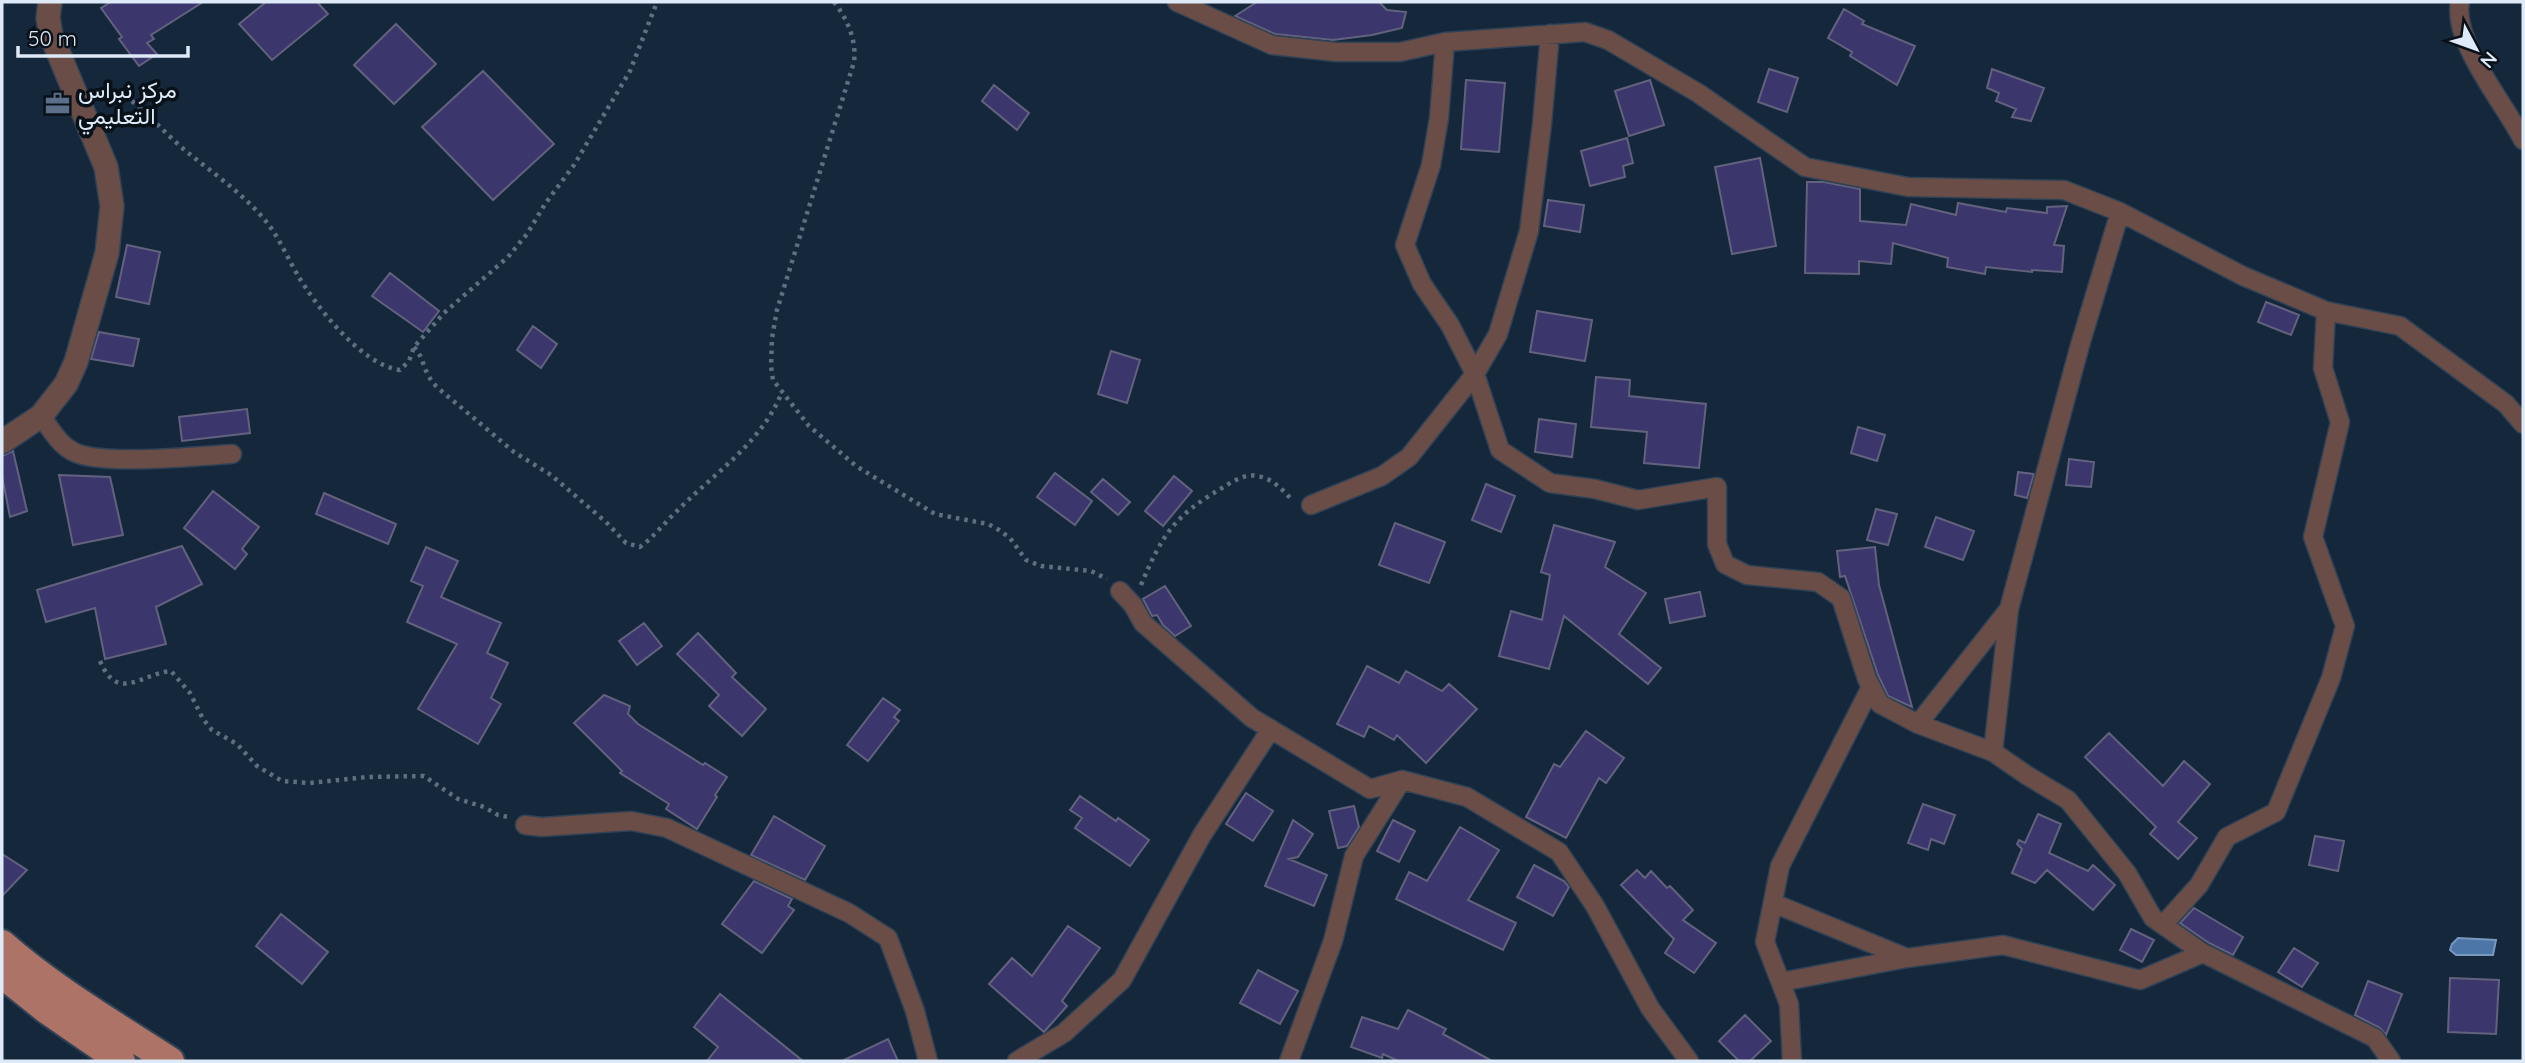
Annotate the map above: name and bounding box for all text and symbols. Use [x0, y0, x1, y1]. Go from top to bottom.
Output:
scale bar [18, 14, 187, 58]
north arrow [2441, 14, 2511, 84]
text: 50 m [28, 25, 77, 51]
text: N [2475, 47, 2502, 73]
place label: مركز نبراس التعليمي [78, 75, 177, 135]
office icon: مركز نبراس التعليمي [44, 89, 72, 117]

